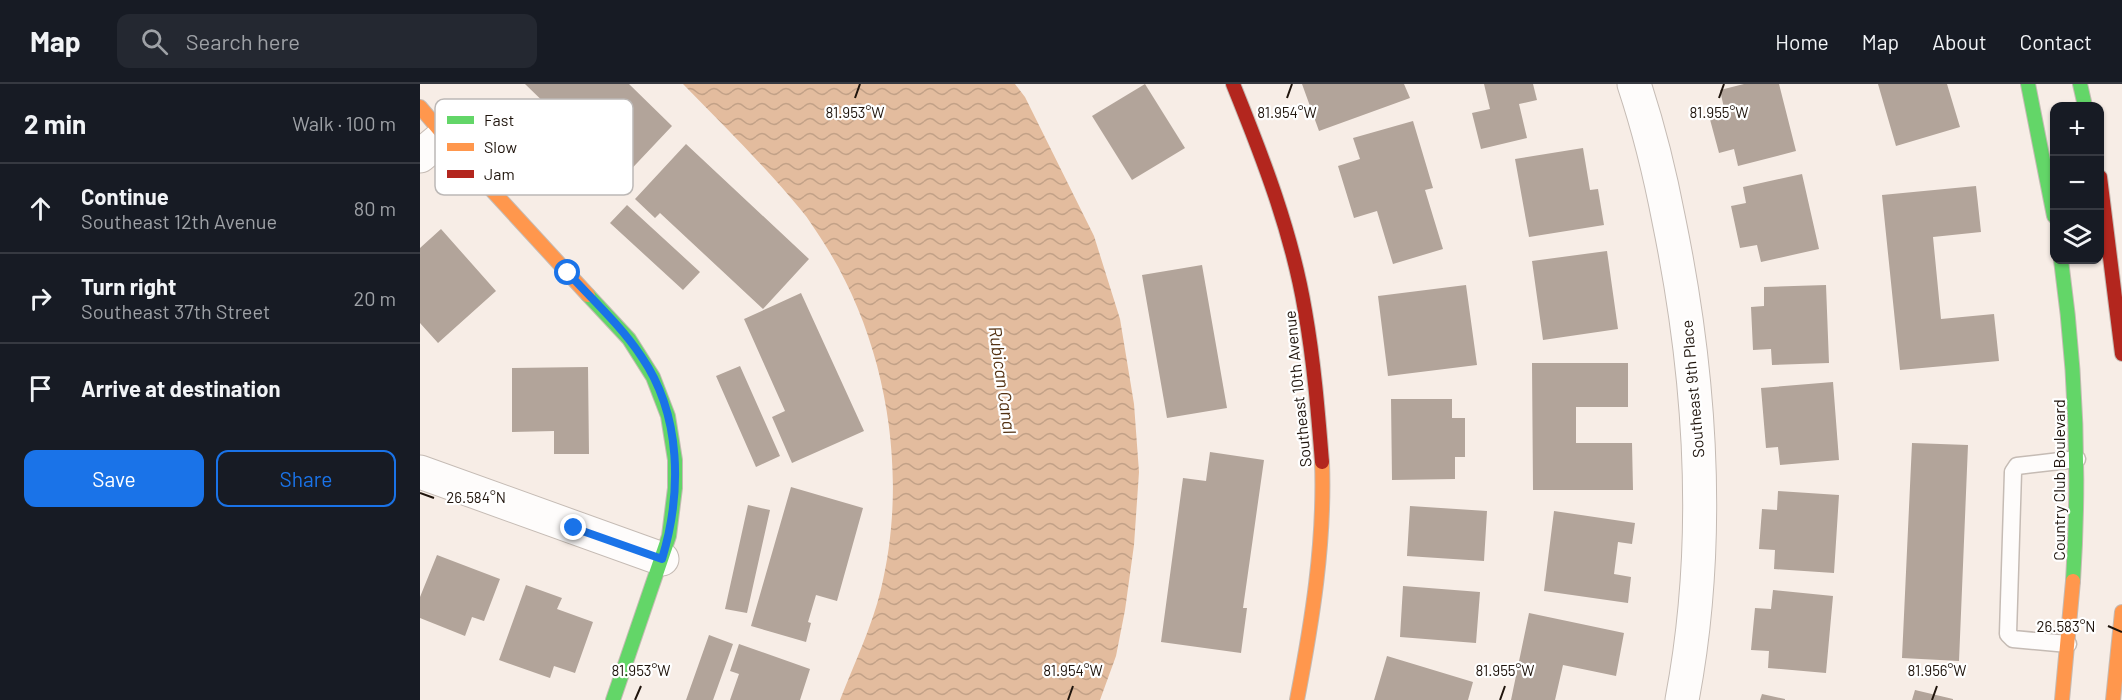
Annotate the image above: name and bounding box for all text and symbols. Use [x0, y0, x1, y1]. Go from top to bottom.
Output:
search box [117, 14, 537, 68]
text: Map [30, 24, 81, 58]
icon: search [138, 25, 171, 58]
text: Search here [186, 28, 300, 54]
text: Home [1775, 29, 1829, 54]
text: Map [1862, 29, 1899, 54]
text: About [1932, 29, 1987, 54]
text: Contact [2020, 29, 2092, 54]
legend [435, 99, 633, 195]
map controls [2050, 102, 2104, 264]
button: + [2050, 102, 2104, 156]
text: 81.953°W [826, 103, 884, 121]
text: 81.954°W [1257, 103, 1317, 121]
text: 81.955°W [1690, 103, 1748, 121]
text: 2 min [24, 108, 86, 139]
text: Fast [484, 110, 514, 129]
text: Walk · 100 m [292, 111, 396, 135]
text: Slow [484, 137, 517, 156]
button: − [2050, 156, 2104, 210]
text: Jam [484, 164, 515, 183]
text: Continue [81, 183, 169, 209]
icon: ahead [24, 192, 57, 225]
text: 80 m [354, 196, 396, 220]
text: Southeast 12th Avenue [81, 209, 277, 233]
button: layers [2050, 210, 2104, 264]
route start [554, 259, 580, 285]
text: Turn right [81, 273, 176, 299]
icon: right [24, 282, 57, 315]
text: 20 m [353, 286, 396, 310]
text: Southeast 37th Street [81, 299, 270, 323]
street label: Southeast 10th Avenue [1279, 310, 1315, 468]
street label: Southeast 9th Place [1677, 319, 1707, 459]
water label: Rubican Canal [985, 325, 1021, 435]
icon: arrive [24, 372, 57, 405]
text: Arrive at destination [81, 375, 280, 401]
street label: Country Club Boulevard [2049, 399, 2068, 561]
button: Save [24, 450, 204, 507]
button: Share [216, 450, 396, 507]
text: 26.584°N [446, 488, 506, 506]
route end [560, 514, 586, 540]
text: 26.583°N [2036, 617, 2096, 635]
text: 81.953°W [612, 661, 670, 679]
text: 81.954°W [1043, 661, 1103, 679]
text: 81.955°W [1476, 661, 1534, 679]
text: 81.956°W [1908, 661, 1966, 679]

